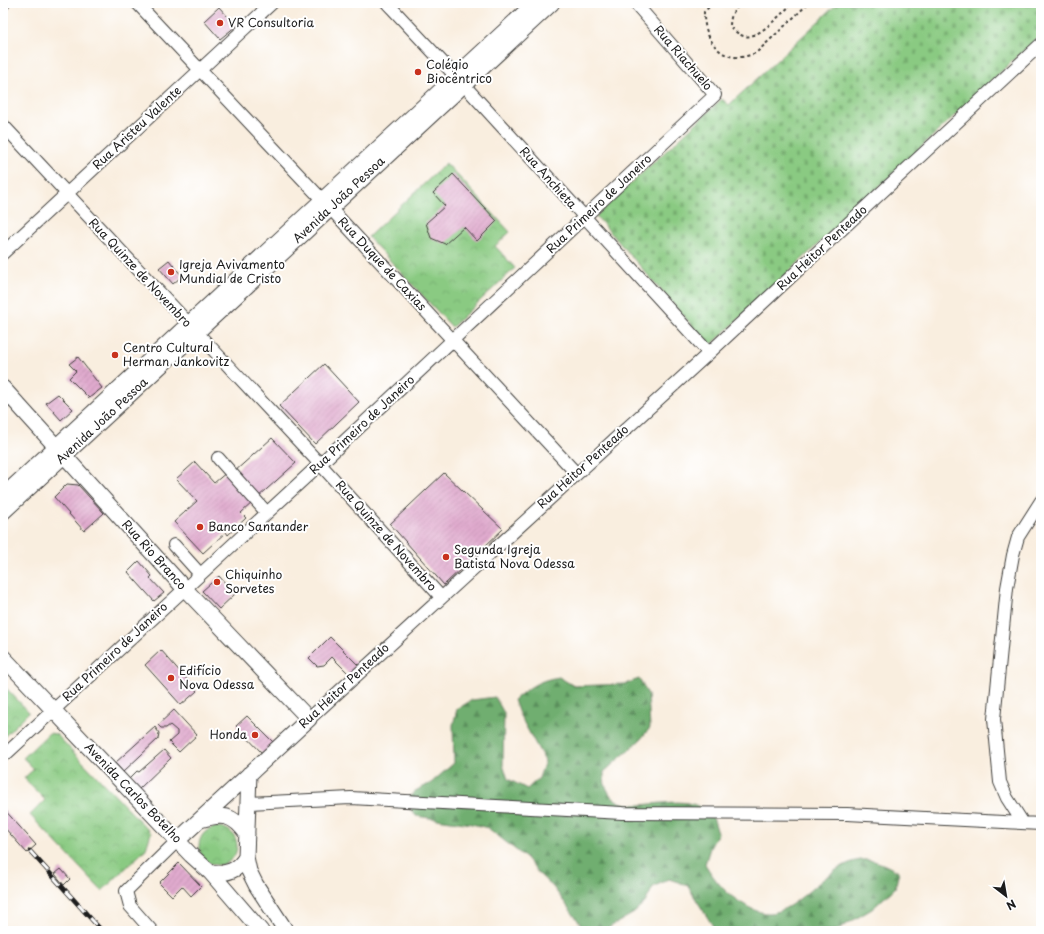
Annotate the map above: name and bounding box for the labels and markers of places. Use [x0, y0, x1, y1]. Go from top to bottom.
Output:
place label: VR Consultoria [228, 13, 315, 31]
marker: VR Consultoria [215, 18, 225, 28]
place label: Colégio Biocêntrico [426, 55, 492, 87]
marker: Colégio Biocêntrico [413, 67, 423, 77]
place label: Igreja Avivamento Mundial de Cristo [179, 255, 285, 287]
marker: Igreja Avivamento Mundial de Cristo [166, 267, 176, 277]
place label: Centro Cultural Herman Jankovitz [123, 338, 229, 370]
marker: Centro Cultural Herman Jankovitz [110, 350, 120, 360]
place label: Banco Santander [208, 517, 309, 535]
marker: Banco Santander [195, 522, 205, 532]
place label: Segunda Igreja Batista Nova Odessa [454, 540, 575, 572]
marker: Segunda Igreja Batista Nova Odessa [441, 552, 451, 562]
place label: Chiquinho Sorvetes [225, 565, 282, 597]
marker: Chiquinho Sorvetes [212, 577, 222, 587]
place label: Edifício Nova Odessa [179, 661, 255, 693]
marker: Edifício Nova Odessa [166, 673, 176, 683]
place label: Honda [210, 725, 248, 743]
marker: Honda [250, 730, 260, 740]

